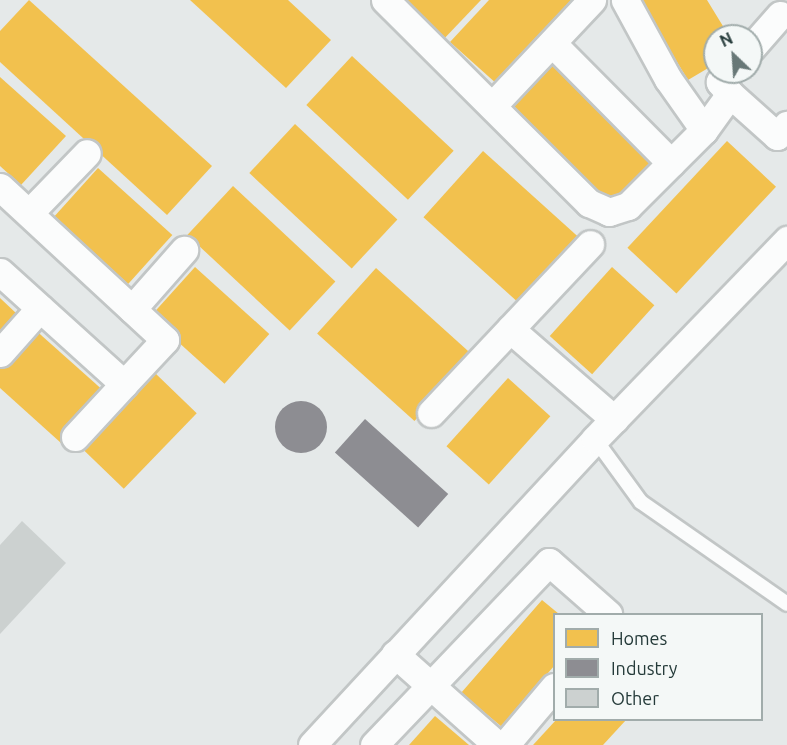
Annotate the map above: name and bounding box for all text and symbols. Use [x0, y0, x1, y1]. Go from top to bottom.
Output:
north arrow [703, 24, 763, 84]
text: N [717, 29, 735, 50]
legend [553, 613, 763, 721]
text: Homes [611, 628, 667, 648]
text: Industry [611, 658, 677, 678]
text: Other [611, 688, 659, 708]

